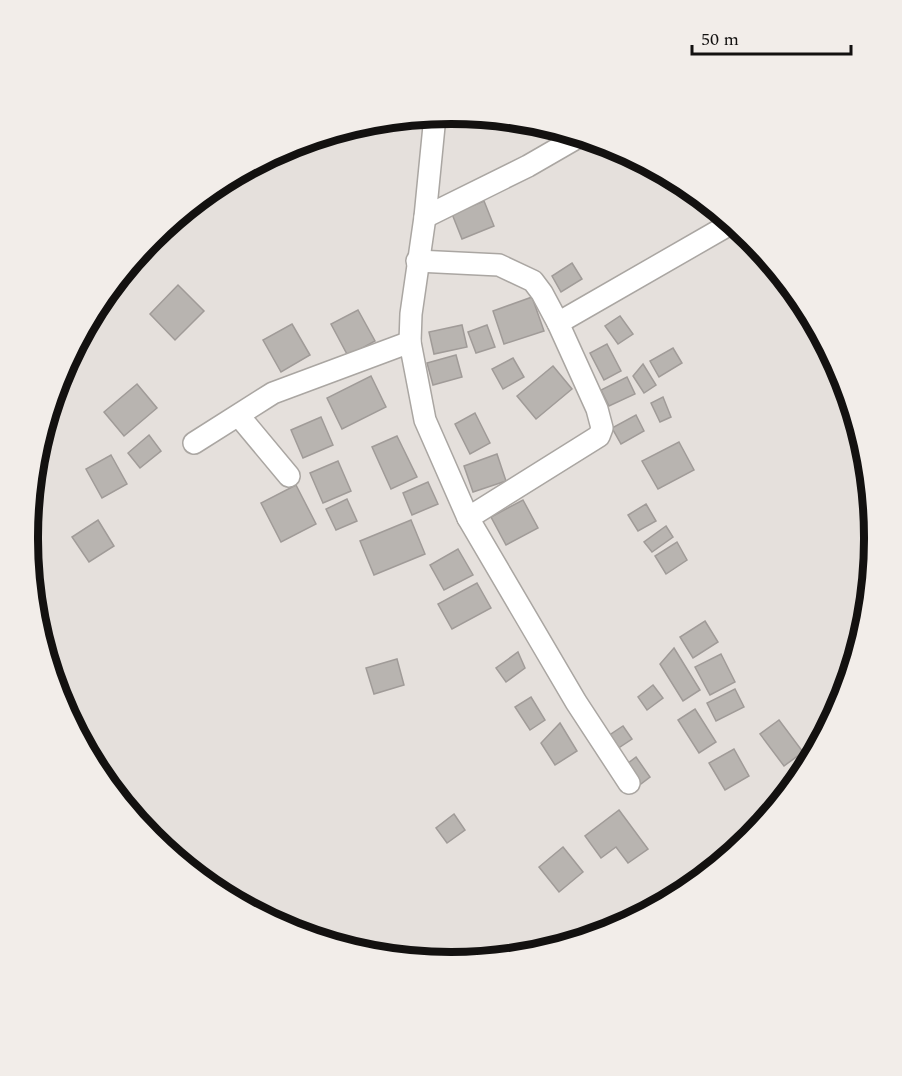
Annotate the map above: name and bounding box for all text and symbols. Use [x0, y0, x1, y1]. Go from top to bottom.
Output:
scale bar [692, 18, 851, 56]
text: 50 m [701, 26, 739, 53]

